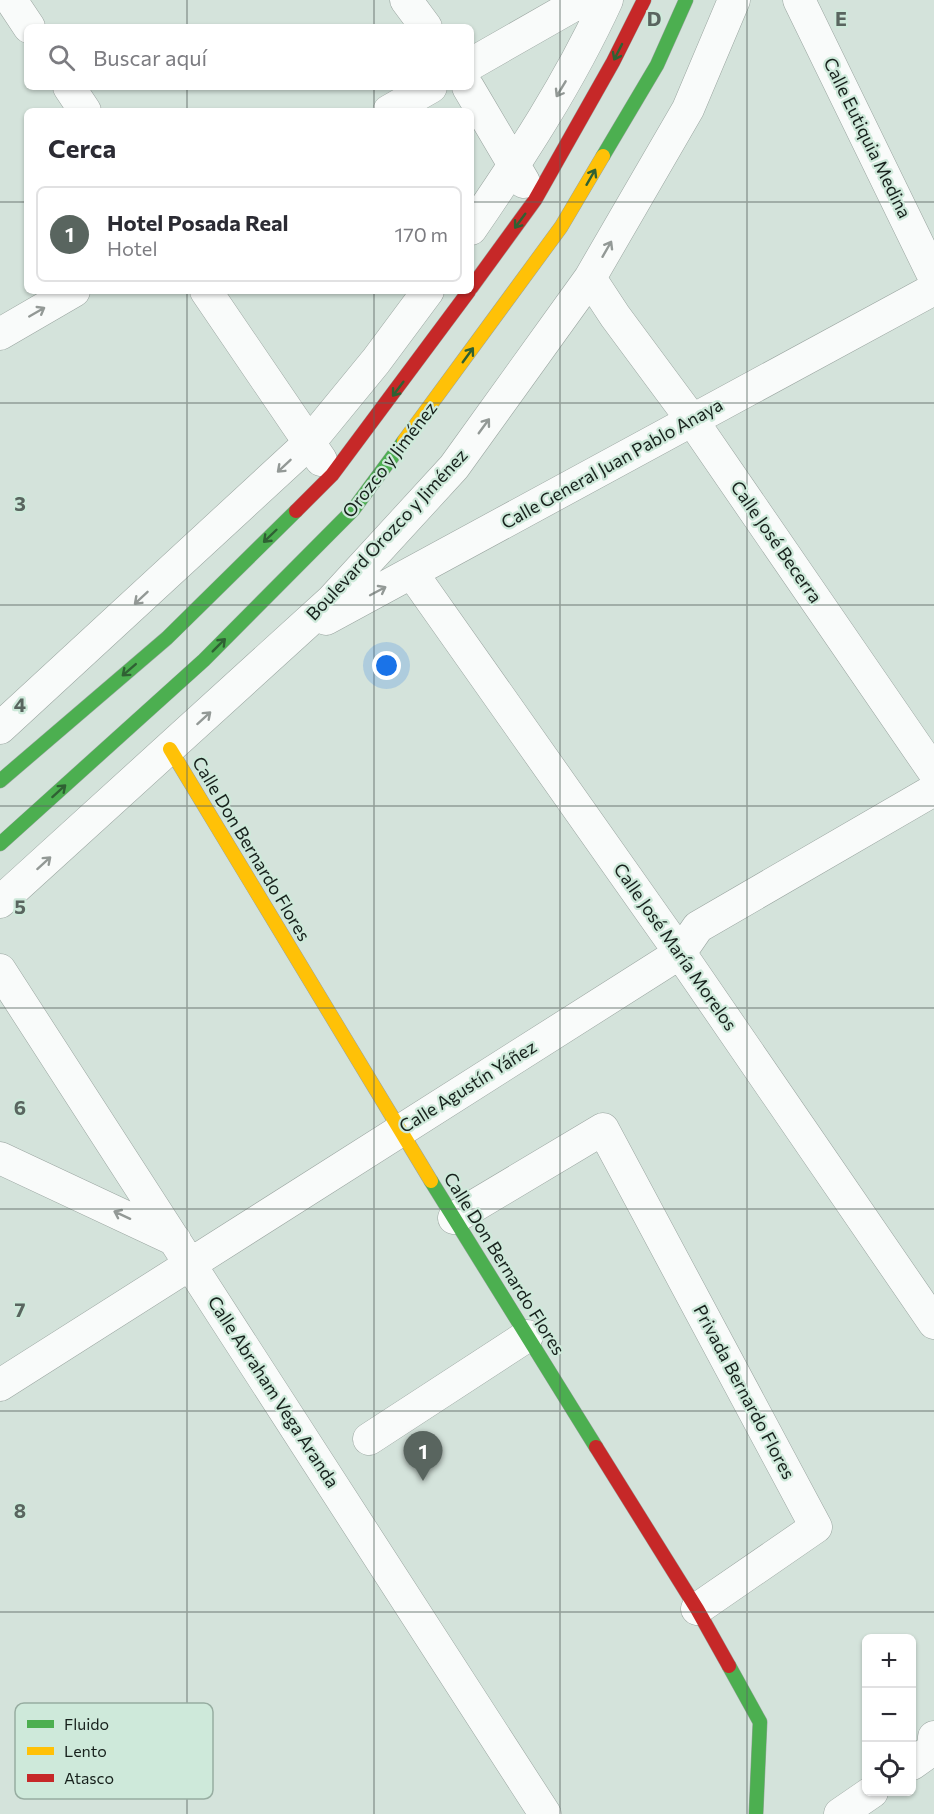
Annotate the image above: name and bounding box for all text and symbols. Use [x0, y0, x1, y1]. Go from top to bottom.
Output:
text: D [647, 6, 661, 30]
text: E [835, 6, 847, 30]
search box [24, 24, 474, 90]
icon: search [45, 41, 78, 74]
one-way arrow [612, 43, 623, 61]
text: Buscar aquí [93, 44, 207, 71]
street label: Calle Eutiquia Medina [819, 54, 916, 222]
one-way arrow [554, 80, 566, 97]
text: Cerca [48, 132, 116, 163]
one-way arrow [585, 169, 597, 186]
text: Hotel Posada Real [107, 209, 289, 236]
one-way arrow [514, 212, 526, 228]
text: 1 [65, 222, 74, 246]
text: 170 m [395, 222, 448, 246]
text: Hotel [107, 236, 157, 260]
one-way arrow [601, 241, 613, 258]
one-way arrow [28, 306, 45, 318]
one-way arrow [462, 347, 474, 363]
one-way arrow [391, 381, 404, 397]
street label: Calle General Juan Pablo Anaya [497, 393, 726, 533]
street label: Orozco y Jiménez [337, 397, 441, 522]
one-way arrow [477, 419, 490, 435]
street label: Boulevard Orozco y Jiménez [301, 444, 472, 625]
one-way arrow [277, 458, 292, 472]
street label: Calle José Becerra [727, 476, 827, 607]
text: 3 [14, 491, 26, 515]
one-way arrow [263, 529, 278, 543]
one-way arrow [368, 585, 386, 596]
one-way arrow [133, 591, 148, 605]
one-way arrow [211, 638, 226, 653]
your location [372, 651, 401, 680]
one-way arrow [122, 663, 137, 677]
text: 4 [14, 692, 26, 716]
one-way arrow [196, 710, 211, 725]
street label: Calle Don Bernardo Flores [188, 752, 316, 945]
one-way arrow [51, 784, 66, 798]
one-way arrow [36, 856, 51, 870]
street label: Calle José María Morelos [610, 858, 742, 1034]
text: 5 [14, 894, 26, 918]
street label: Calle Agustín Yáñez [395, 1035, 540, 1137]
text: 6 [14, 1095, 26, 1119]
street label: Calle Don Bernardo Flores [440, 1168, 570, 1359]
one-way arrow [113, 1209, 131, 1221]
street label: Calle Abraham Vega Aranda [204, 1291, 344, 1491]
text: 7 [15, 1297, 26, 1321]
street label: Privada Bernardo Flores [689, 1300, 800, 1483]
pin: 1 [404, 1432, 442, 1481]
text: 8 [14, 1498, 26, 1522]
map controls [862, 1634, 916, 1796]
button: + [862, 1634, 916, 1688]
button: − [862, 1688, 916, 1742]
legend [15, 1703, 213, 1799]
text: Fluido [64, 1714, 109, 1733]
text: Lento [64, 1741, 107, 1760]
button: locate [862, 1742, 916, 1796]
text: Atasco [64, 1768, 114, 1787]

